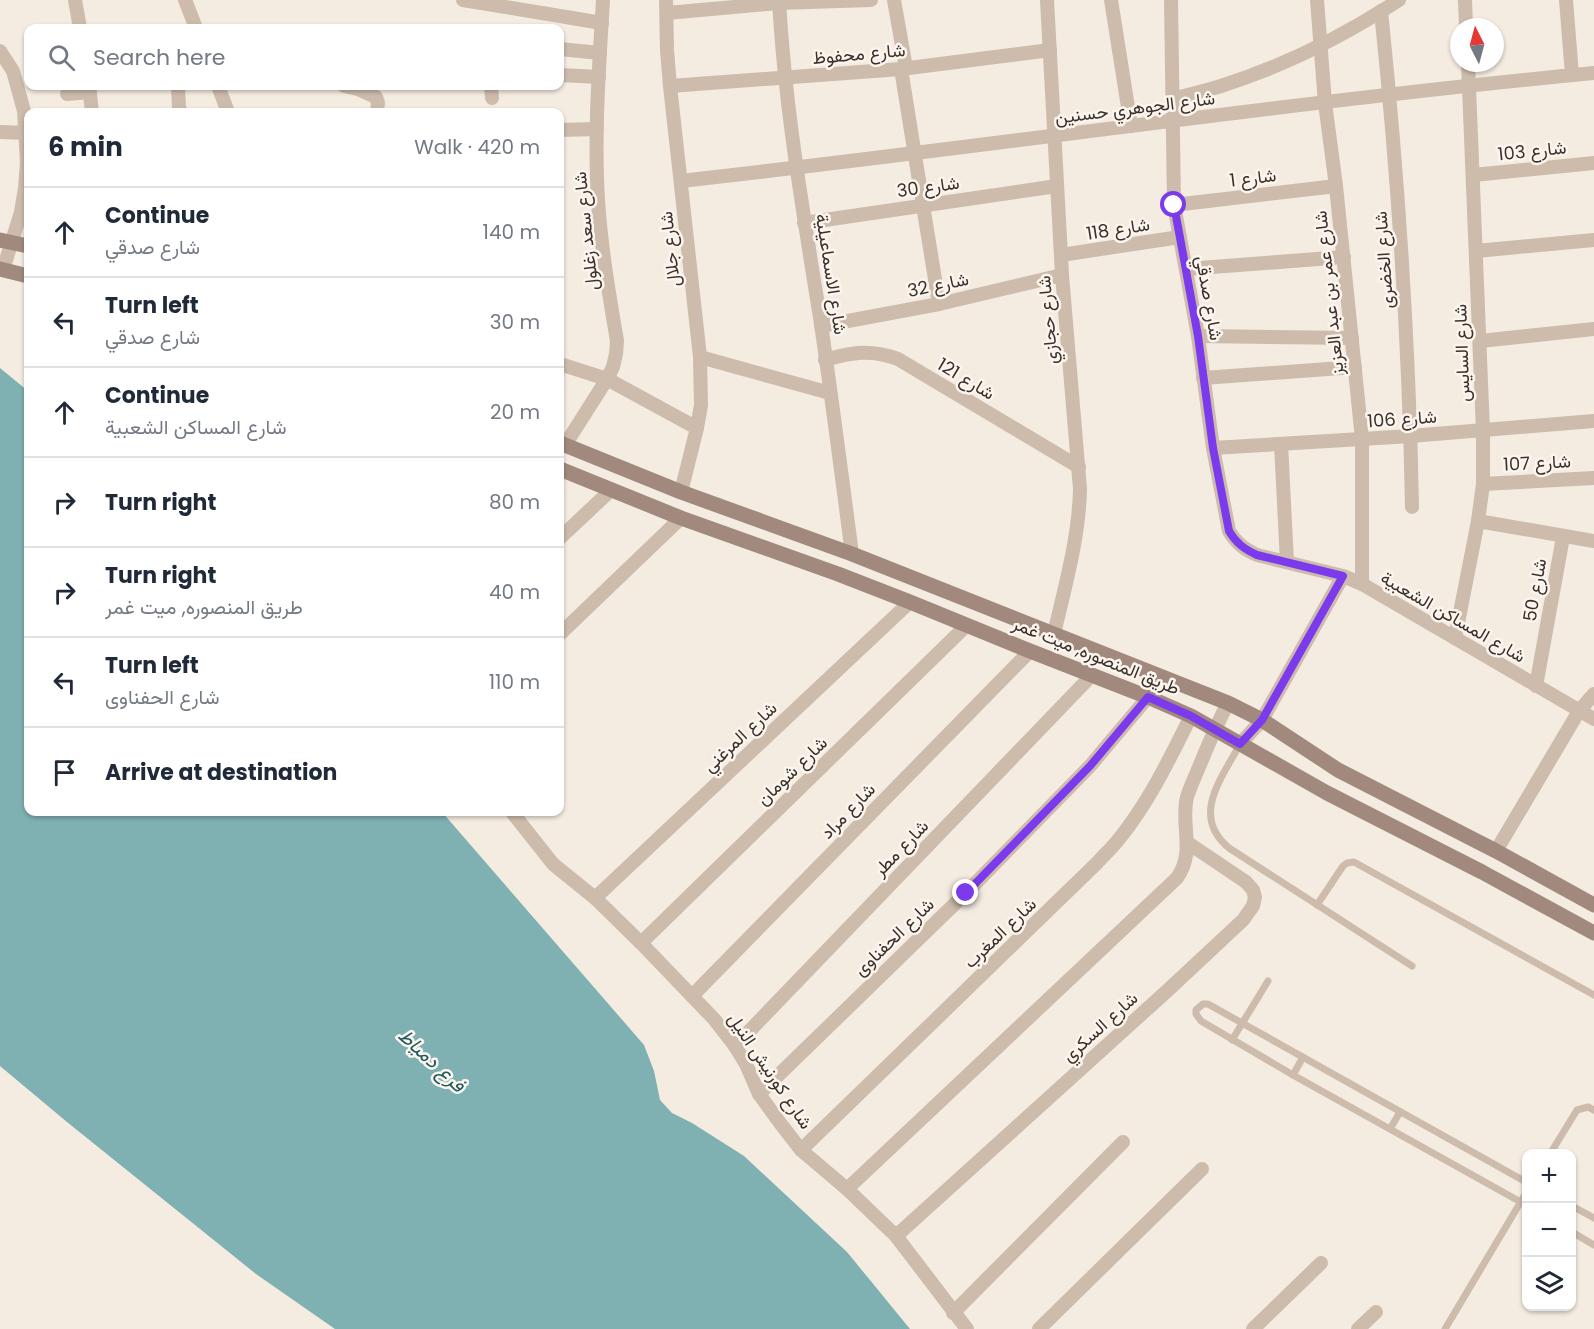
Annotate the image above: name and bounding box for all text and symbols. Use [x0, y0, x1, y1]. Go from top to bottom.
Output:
north arrow [1450, 18, 1504, 72]
search box [24, 24, 564, 90]
street label: شارع محفوظ [811, 37, 906, 70]
icon: search [45, 41, 78, 74]
text: Search here [93, 42, 226, 73]
street label: شارع الجوهري حسنين [1053, 85, 1217, 133]
text: 6 min [48, 129, 123, 165]
text: Walk · 420 m [414, 133, 540, 161]
street label: شارع 103 [1496, 134, 1567, 167]
street label: شارع 1 [1228, 162, 1278, 193]
street label: شارع سعد زغلول [567, 170, 604, 292]
street label: شارع 30 [895, 170, 961, 203]
route start [1160, 191, 1186, 217]
text: Continue [105, 200, 209, 231]
street label: شارع جلال [653, 210, 686, 288]
street label: شارع عمر بن عبد العزيز [1307, 210, 1350, 378]
street label: شارع الخضرى [1368, 210, 1399, 310]
street label: شارع 118 [1084, 211, 1151, 246]
street label: شارع الاسماعيلية [810, 212, 853, 336]
icon: ahead [48, 216, 81, 249]
text: 140 m [483, 218, 540, 246]
text: شارع صدقي [105, 233, 200, 261]
street label: شارع صدقي [1187, 254, 1229, 343]
street label: شارع 32 [905, 266, 971, 303]
street label: شارع حجازي [1031, 274, 1067, 365]
text: Turn left [105, 290, 199, 321]
street label: شارع السايس [1447, 304, 1476, 403]
icon: left [48, 306, 81, 339]
text: 30 m [490, 308, 540, 336]
text: شارع صدقي [105, 323, 200, 351]
street label: شارع 121 [933, 352, 1000, 405]
text: Continue [105, 380, 209, 411]
icon: ahead [48, 396, 81, 429]
text: 20 m [490, 398, 540, 426]
street label: شارع 106 [1366, 404, 1438, 433]
text: شارع المساكن الشعبية [105, 413, 286, 441]
street label: شارع 107 [1502, 448, 1572, 477]
icon: right [48, 486, 81, 519]
text: Turn right [105, 487, 216, 518]
text: 80 m [489, 488, 540, 516]
street label: شارع 50 [1517, 556, 1552, 623]
text: Turn right [105, 560, 216, 591]
street label: شارع المساكن الشعبية [1376, 565, 1530, 668]
icon: right [48, 576, 81, 609]
text: 40 m [489, 578, 540, 606]
text: طريق المنصوره, ميت غمر [105, 593, 303, 621]
street label: طريق المنصوره, ميت غمر [1008, 610, 1183, 700]
text: Turn left [105, 650, 199, 681]
icon: left [48, 666, 81, 699]
text: 110 m [489, 668, 540, 696]
text: شارع الحفناوى [105, 683, 220, 711]
street label: شارع المرغني [697, 696, 784, 780]
street label: شارع شومان [751, 730, 833, 811]
icon: arrive [48, 756, 81, 789]
text: Arrive at destination [105, 757, 337, 788]
street label: شارع مراد [815, 777, 881, 844]
street label: شارع مطر [867, 814, 934, 882]
route end [952, 879, 978, 905]
street label: شارع الحفناوى [848, 892, 939, 981]
street label: شارع المغرب [958, 892, 1042, 974]
street label: شارع السكري [1056, 986, 1145, 1070]
street label: شارع كورنيش النيل [722, 1008, 819, 1134]
water label: فرع دمياط [392, 1022, 472, 1099]
map controls [1522, 1149, 1576, 1311]
button: + [1522, 1149, 1576, 1203]
button: − [1522, 1203, 1576, 1257]
button: layers [1522, 1257, 1576, 1311]

